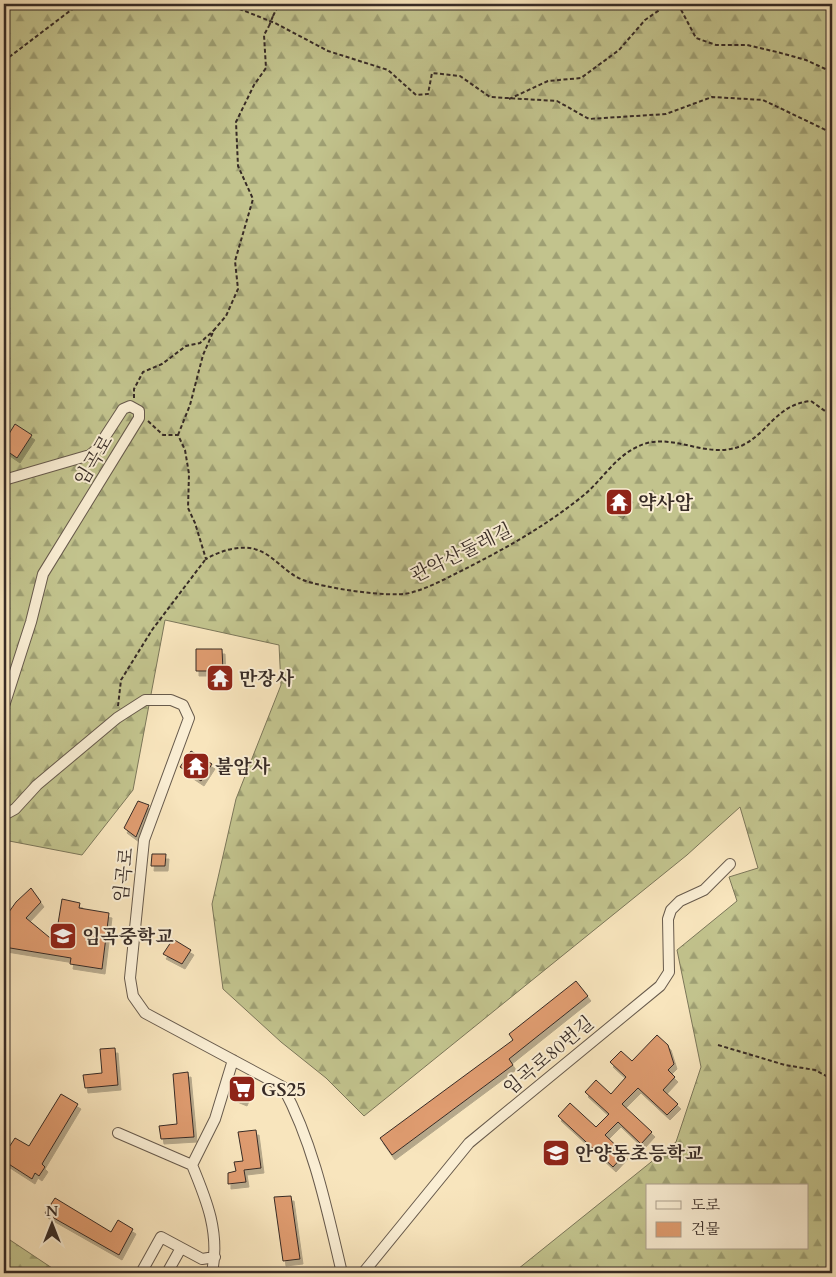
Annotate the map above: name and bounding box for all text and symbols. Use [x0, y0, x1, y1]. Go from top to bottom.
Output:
street label: 임곡로 [69, 430, 119, 491]
temple icon: 약사암 [604, 487, 634, 517]
place label: 약사암 [638, 490, 694, 516]
street label: 관악산둘레길 [406, 517, 517, 589]
temple icon: 만장사 [205, 663, 235, 693]
place label: 만장사 [239, 666, 295, 692]
temple icon: 불암사 [181, 751, 211, 781]
place label: 불암사 [215, 754, 271, 780]
street label: 임곡로 [108, 846, 140, 904]
school or university icon: 임곡중학교 [48, 921, 78, 951]
place label: 임곡중학교 [82, 924, 174, 950]
street label: 임곡로80번길 [498, 1010, 600, 1101]
supermarket icon: GS25 [227, 1074, 257, 1104]
place label: GS25 [261, 1077, 306, 1103]
school or university icon: 안양동초등학교 [541, 1138, 571, 1168]
place label: 안양동초등학교 [575, 1141, 703, 1167]
legend [646, 1184, 808, 1250]
text: 도로 [691, 1195, 720, 1215]
north arrow [28, 1200, 78, 1250]
text: N [46, 1202, 58, 1221]
text: 건물 [691, 1219, 720, 1239]

